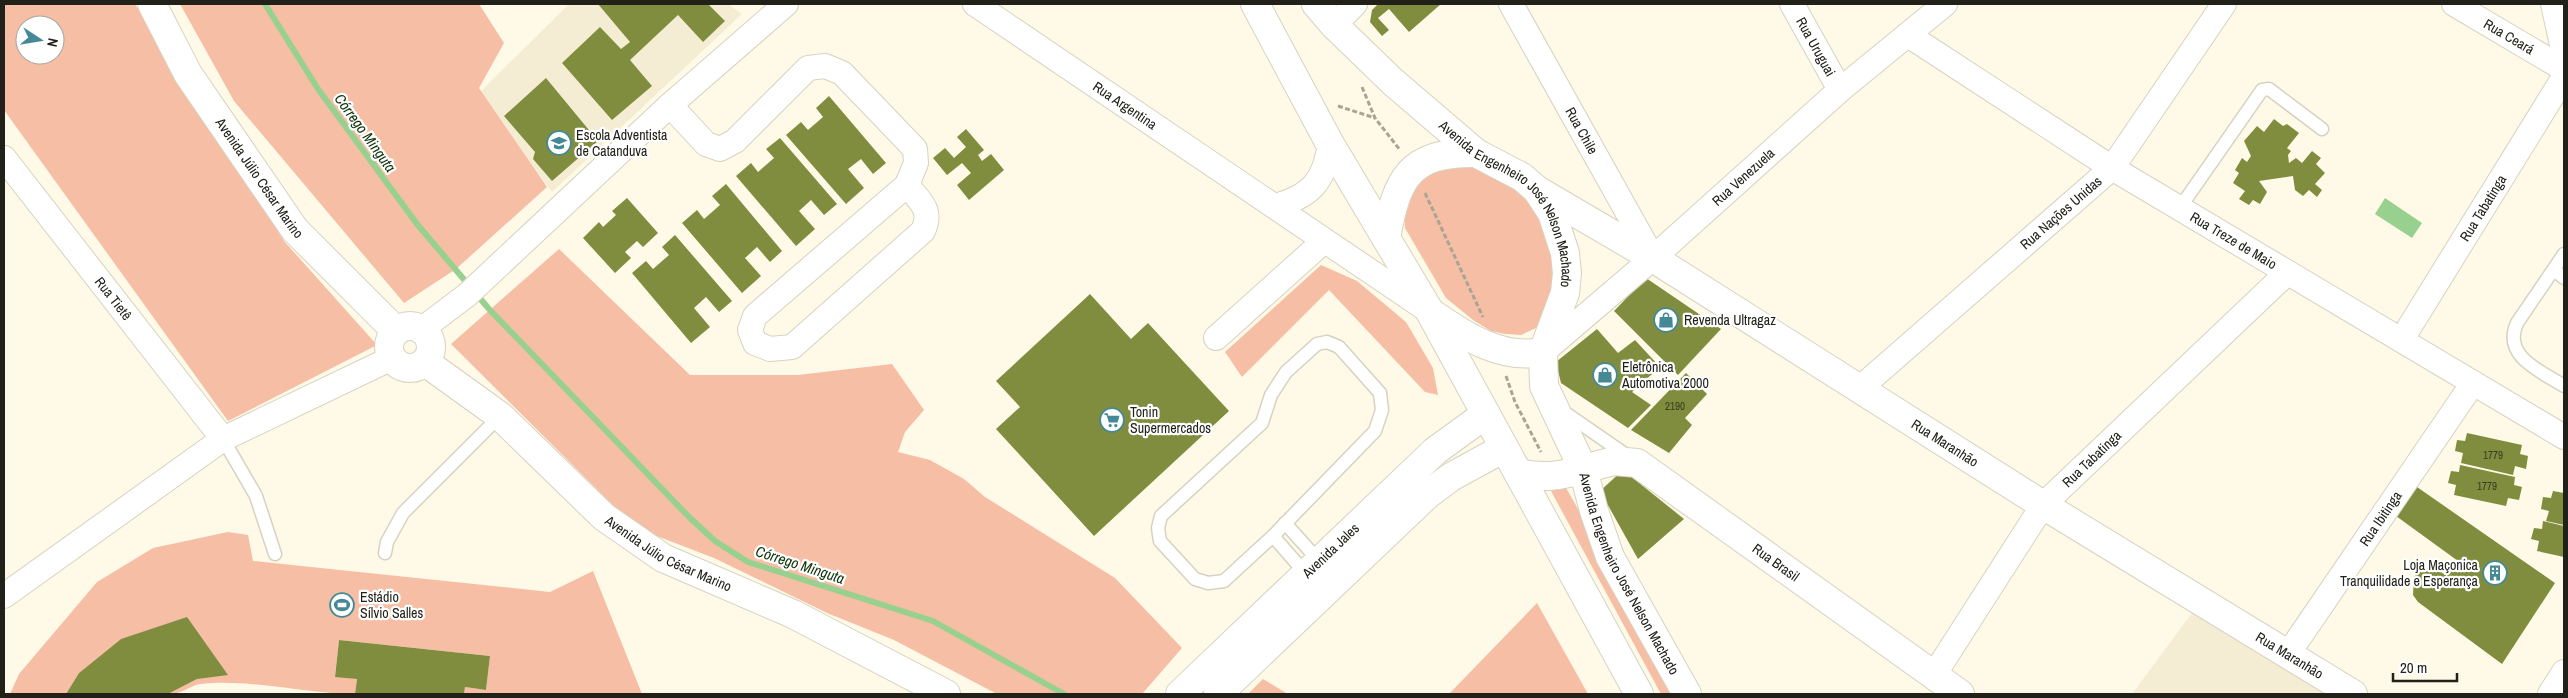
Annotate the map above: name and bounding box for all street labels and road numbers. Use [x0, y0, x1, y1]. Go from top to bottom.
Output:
street label: Rua Uruguai [1792, 14, 1840, 80]
street label: Rua Ceará [2481, 15, 2538, 59]
street label: Rua Argentina [1089, 77, 1161, 134]
street label: Rua Chile [1561, 104, 1602, 157]
street label: Avenida Júlio César Marino [211, 114, 307, 242]
street label: Avenida Engenheiro José Nelson Machado [1435, 116, 1576, 288]
street label: Rua Venezuela [1708, 144, 1779, 210]
street label: Rua Tabatinga [2456, 171, 2511, 245]
street label: Rua Nações Unidas [2016, 172, 2106, 253]
street label: Rua Treze de Maio [2187, 208, 2280, 273]
street label: Rua Tietê [91, 273, 136, 324]
street label: Rua Maranhão [1908, 415, 1982, 471]
street label: Rua Tabatinga [2058, 426, 2125, 491]
street label: Avenida Engenheiro José Nelson Machado [1575, 470, 1683, 678]
street label: Rua Ibitinga [2355, 487, 2406, 549]
street label: Avenida Júlio César Marino [601, 511, 734, 596]
street label: Avenida Jales [1298, 519, 1363, 583]
street label: Rua Brasil [1749, 539, 1803, 585]
street label: Rua Maranhão [2253, 628, 2327, 683]

